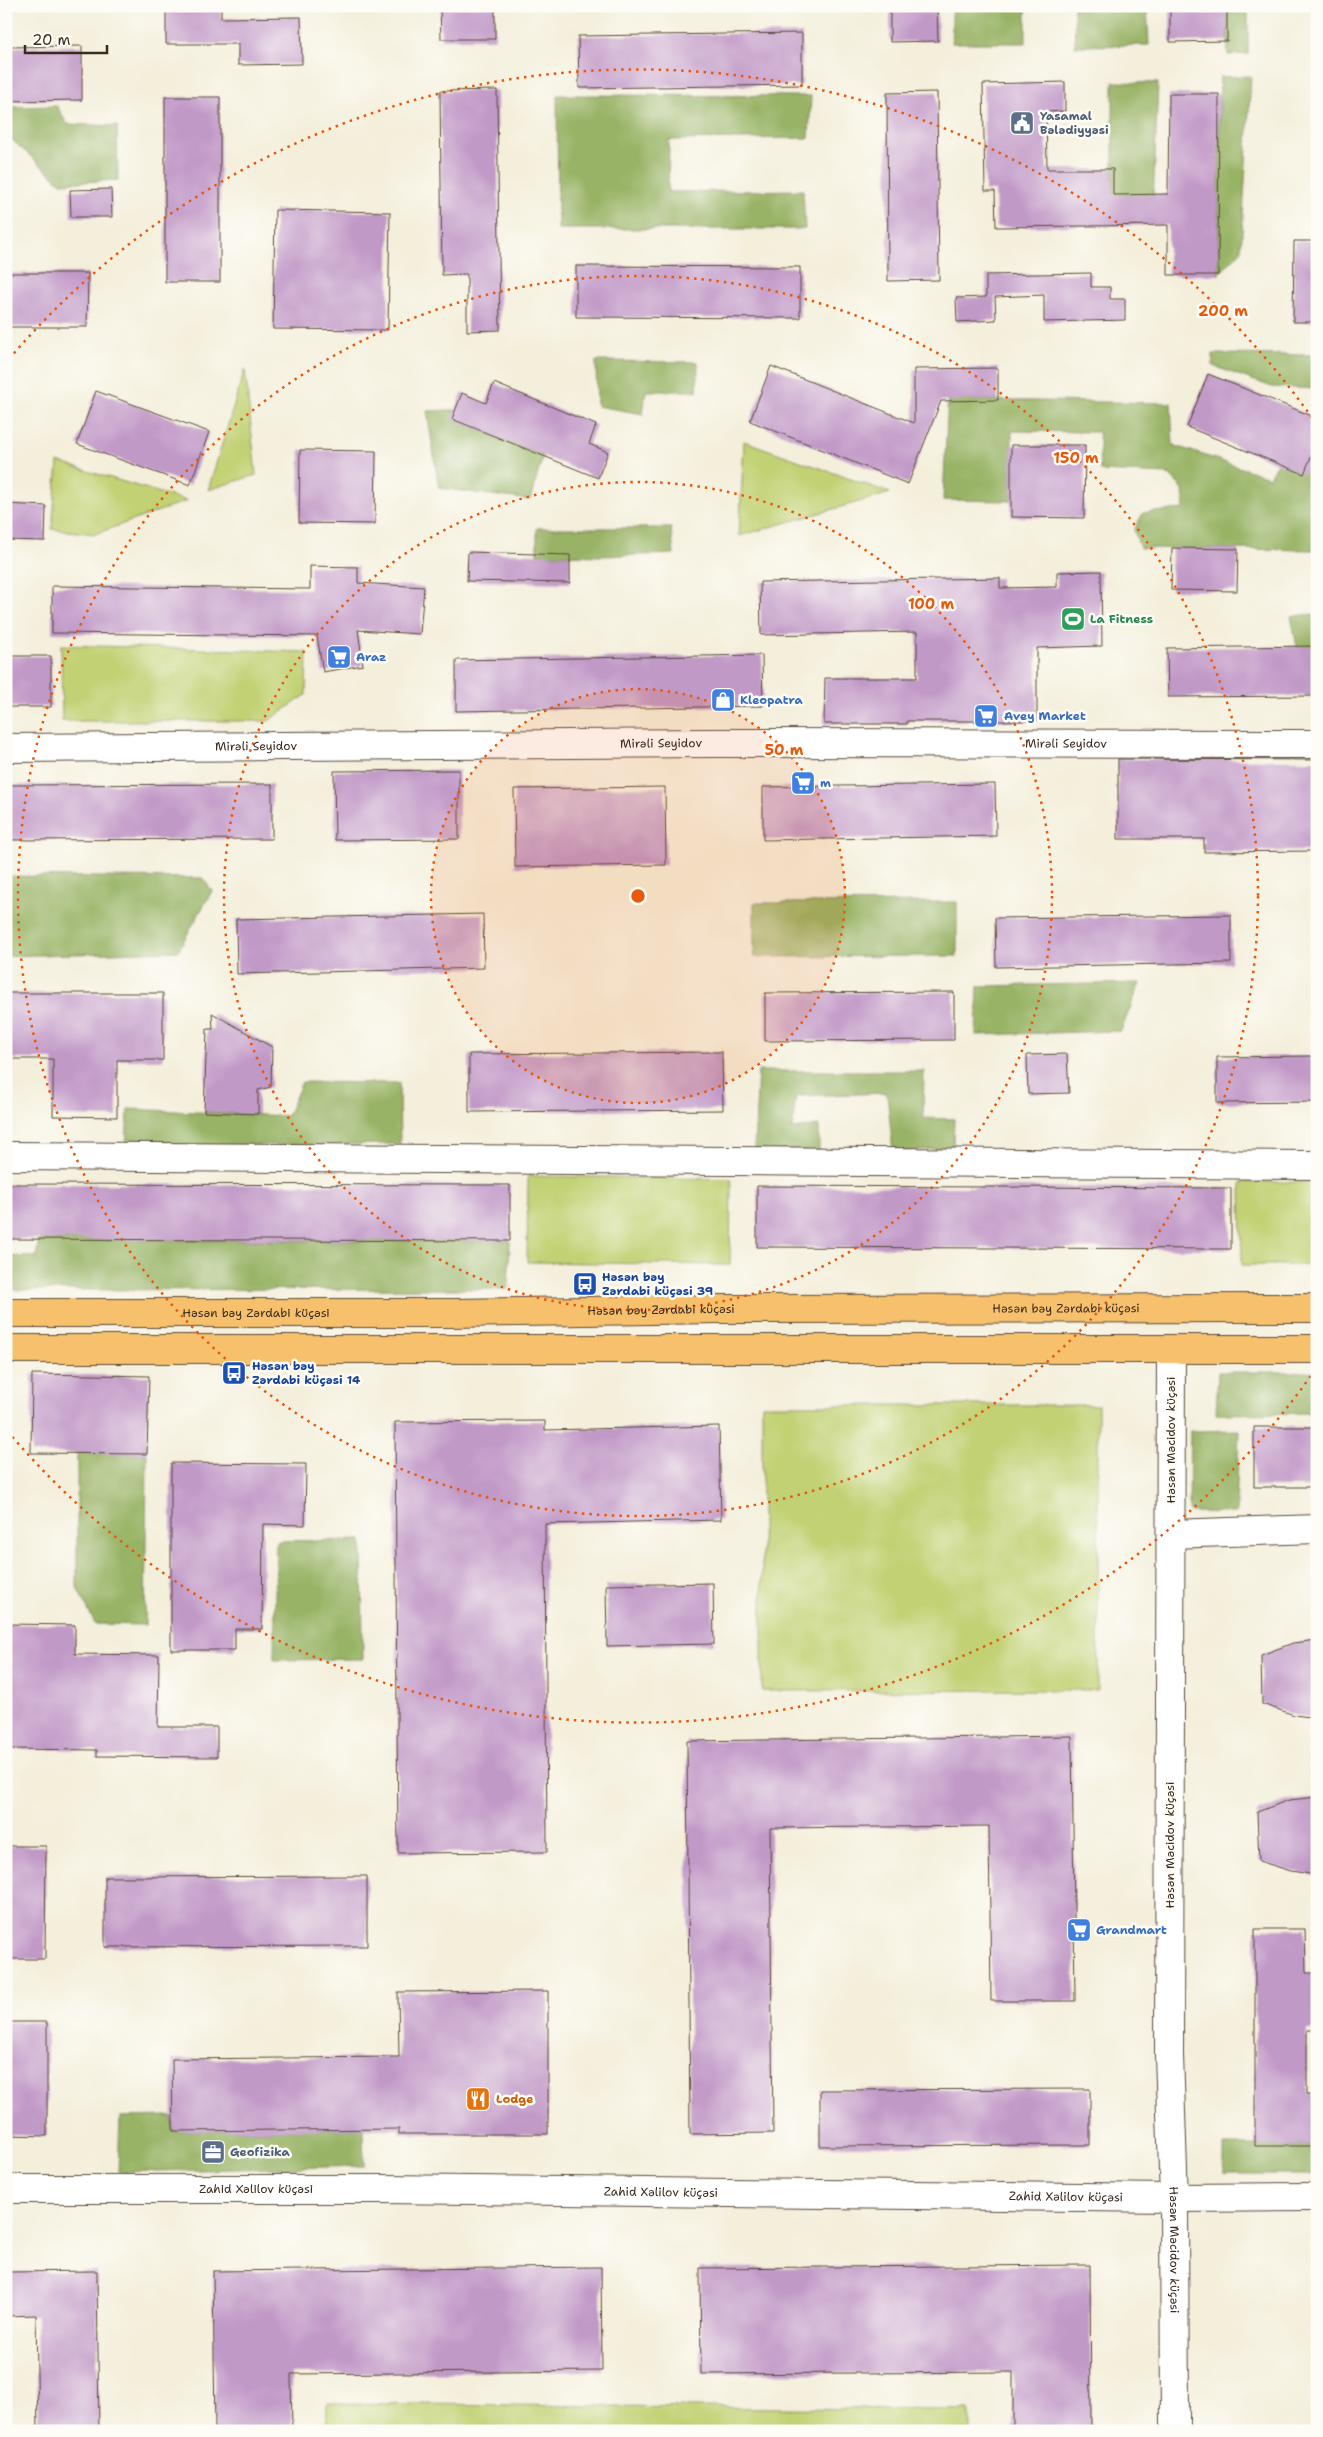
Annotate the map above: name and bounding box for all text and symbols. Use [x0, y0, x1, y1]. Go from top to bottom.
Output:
scale bar [25, 22, 108, 54]
text: 20 m [32, 30, 71, 50]
place label: Yasamal Bələdiyyəsi [1040, 108, 1109, 138]
public building icon: Yasamal Bələdiyyəsi [1009, 110, 1035, 136]
text: 200 m [1198, 301, 1248, 321]
text: 150 m [1053, 448, 1099, 468]
text: 100 m [908, 594, 954, 614]
sports icon: La Fitness [1060, 606, 1086, 632]
place label: La Fitness [1090, 611, 1153, 627]
supermarket icon: Araz [326, 644, 352, 670]
place label: Araz [356, 649, 387, 665]
shop icon: Kleopatra [710, 687, 736, 713]
place label: Kleopatra [740, 692, 803, 708]
supermarket icon: Avey Market [973, 703, 999, 729]
place label: Avey Market [1004, 708, 1086, 724]
street label: Mirəli Seyidov [620, 735, 702, 752]
street label: Mirəli Seyidov [1025, 736, 1107, 752]
street label: Mirəli Seyidov [215, 738, 297, 755]
text: 50 m [765, 740, 804, 760]
supermarket icon: m [790, 770, 816, 796]
place label: m [820, 775, 831, 791]
centre of rings [629, 887, 647, 905]
place label: Həsən bəy Zərdabi küçəsi 39 [602, 1269, 713, 1299]
bus stop icon: Həsən bəy Zərdabi küçəsi 39 [572, 1271, 598, 1297]
street label: Həsən bəy Zərdabi küçəsi [992, 1300, 1140, 1317]
street label: Həsən bəy Zərdabi küçəsi [587, 1301, 735, 1319]
street label: Həsən bəy Zərdabi küçəsi [182, 1305, 330, 1321]
place label: Həsən bəy Zərdabi küçəsi 14 [252, 1358, 361, 1388]
bus stop icon: Həsən bəy Zərdabi küçəsi 14 [221, 1360, 247, 1386]
street label: Həsən Məcidov küçəsi [1163, 1377, 1179, 1503]
street label: Həsən Məcidov küçəsi [1162, 1782, 1178, 1908]
supermarket icon: Grandmart [1066, 1917, 1092, 1943]
place label: Grandmart [1096, 1922, 1167, 1938]
restaurant icon: Lodge [465, 2086, 491, 2112]
place label: Lodge [496, 2091, 533, 2107]
office icon: Geofizika [200, 2139, 226, 2165]
place label: Geofizika [230, 2144, 291, 2160]
street label: Zahid Xəlilov küçəsi [199, 2181, 313, 2197]
street label: Zahid Xəlilov küçəsi [604, 2184, 718, 2201]
street label: Həsən Məcidov küçəsi [1166, 2186, 1182, 2313]
street label: Zahid Xəlilov küçəsi [1009, 2188, 1123, 2205]

